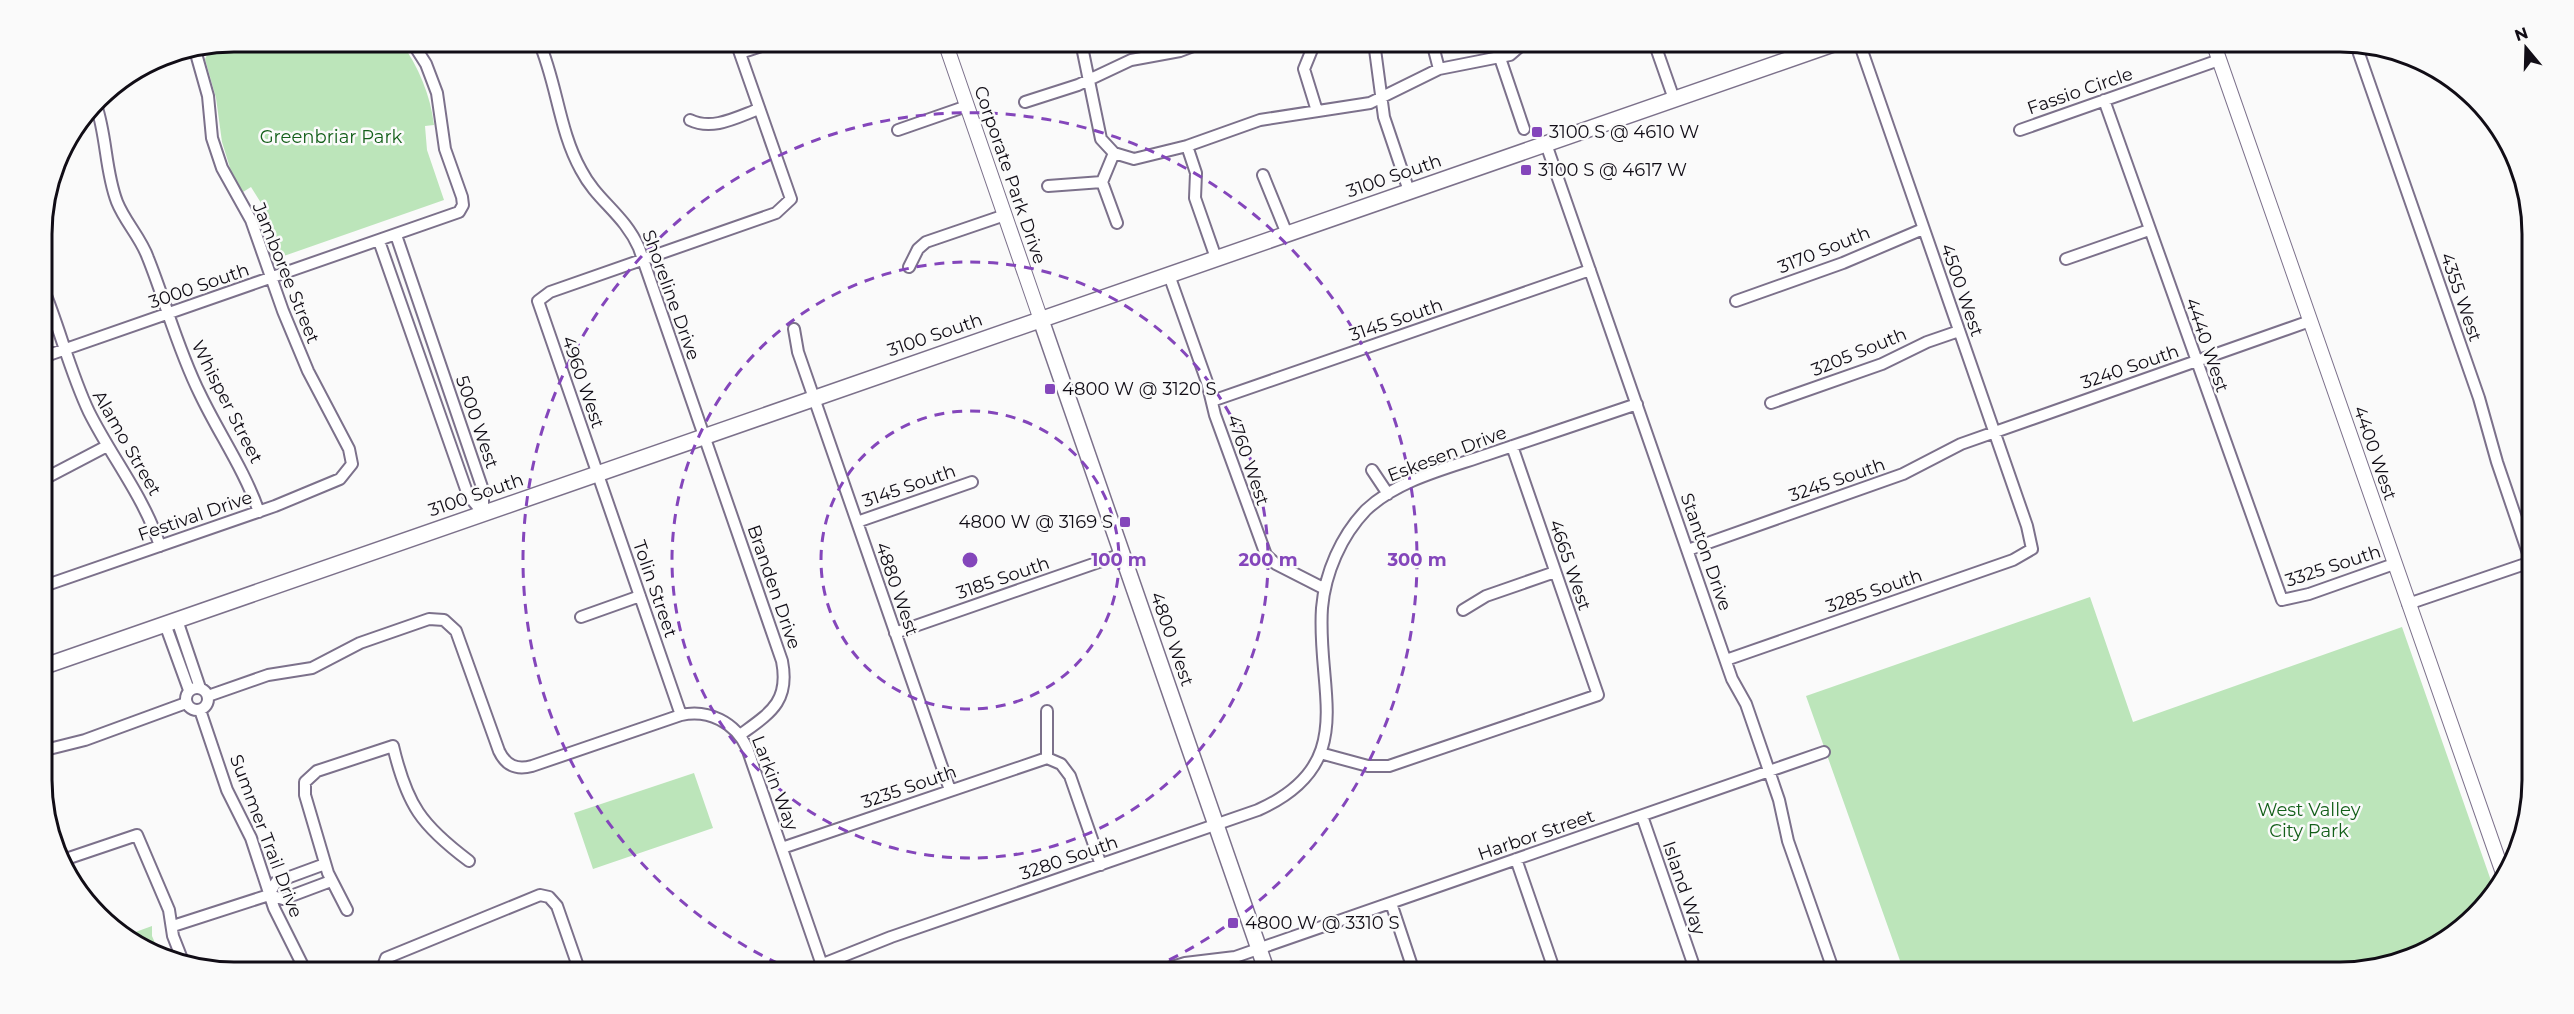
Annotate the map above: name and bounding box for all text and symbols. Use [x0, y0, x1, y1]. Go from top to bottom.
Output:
north arrow [2496, 18, 2556, 78]
text: N [2512, 23, 2530, 45]
street label: Fassio Circle [2024, 63, 2136, 119]
street label: Corporate Park Drive [969, 83, 1051, 267]
place label: 3100 S @ 4610 W [1549, 121, 1699, 143]
marker: 3100 S @ 4610 W [1530, 125, 1544, 139]
park label: Greenbriar Park [260, 126, 403, 148]
street label: 3100 South [1344, 149, 1444, 203]
place label: 3100 S @ 4617 W [1538, 159, 1687, 181]
marker: 3100 S @ 4617 W [1519, 163, 1533, 177]
street label: Jamboree Street [247, 198, 324, 347]
street label: 3170 South [1775, 222, 1873, 278]
street label: Shoreline Drive [637, 227, 705, 363]
street label: 4500 West [1936, 241, 1988, 339]
street label: 4355 West [2436, 250, 2486, 344]
street label: 3000 South [146, 259, 252, 313]
street label: 3145 South [1346, 294, 1446, 346]
street label: 4440 West [2181, 295, 2233, 395]
street label: 3100 South [885, 308, 985, 362]
street label: 3205 South [1808, 323, 1910, 381]
street label: 4960 West [557, 333, 609, 431]
street label: Whisper Street [187, 337, 267, 467]
street label: 3240 South [2078, 340, 2182, 394]
street label: 5000 West [451, 373, 503, 471]
place label: 4800 W @ 3120 S [1062, 378, 1217, 400]
marker: 4800 W @ 3120 S [1043, 382, 1057, 396]
street label: Alamo Street [88, 386, 166, 500]
street label: 4400 West [2349, 403, 2401, 503]
street label: 4760 West [1222, 412, 1274, 508]
street label: Eskesen Drive [1384, 421, 1510, 487]
street label: 3245 South [1786, 453, 1888, 507]
street label: 3145 South [859, 460, 959, 512]
street label: 3100 South [426, 468, 526, 522]
street label: Festival Drive [135, 486, 255, 546]
street label: Stanton Drive [1676, 490, 1736, 614]
place label: 4800 W @ 3169 S [959, 511, 1113, 533]
marker: 4800 W @ 3169 S [1118, 515, 1132, 529]
street label: 4665 West [1544, 517, 1596, 613]
street label: Branden Drive [742, 522, 806, 652]
street label: Tolin Street [628, 537, 682, 641]
street label: 4880 West [871, 539, 923, 639]
street label: 3325 South [2282, 540, 2384, 592]
text: 100 m [1091, 549, 1147, 571]
text: 200 m [1238, 549, 1298, 571]
text: 300 m [1386, 549, 1447, 571]
centre of rings [960, 550, 980, 570]
street label: 3185 South [954, 552, 1052, 604]
street label: 3285 South [1823, 564, 1925, 618]
street label: 4800 West [1146, 589, 1198, 689]
street label: Larkin Way [747, 732, 803, 834]
street label: Summer Trail Drive [225, 751, 307, 921]
street label: 3235 South [859, 760, 959, 814]
park label: West Valley City Park [2257, 799, 2361, 842]
street label: Harbor Street [1475, 805, 1597, 865]
street label: 3280 South [1017, 831, 1121, 885]
street label: Island Way [1658, 838, 1710, 938]
place label: 4800 W @ 3310 S [1245, 912, 1400, 934]
marker: 4800 W @ 3310 S [1226, 916, 1240, 930]

